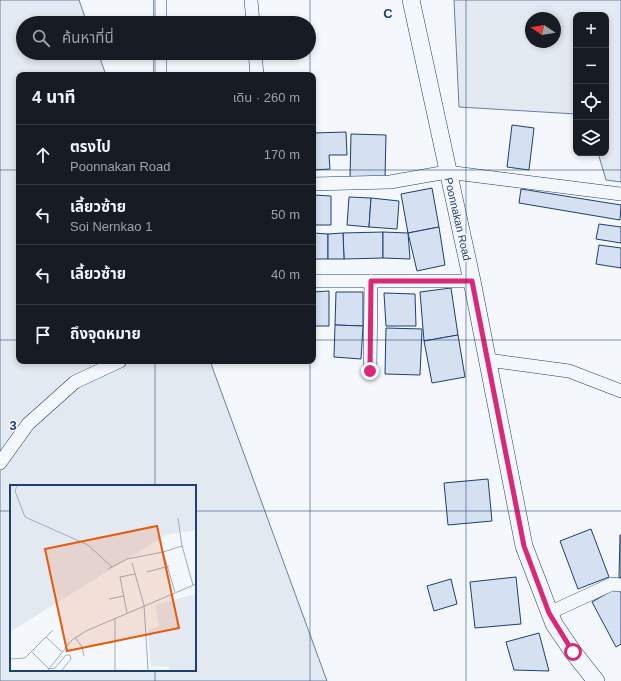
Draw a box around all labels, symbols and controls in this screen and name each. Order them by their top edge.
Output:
text: C [383,6,393,21]
north arrow [525,12,561,48]
map controls [573,12,609,156]
button: + [573,12,609,48]
search box [16,16,316,60]
icon: search [30,27,52,49]
text: ค้นหาที่นี่ [62,29,114,46]
button: − [573,48,609,84]
button: locate [573,84,609,120]
text: 4 นาที [32,88,76,107]
text: เดิน · 260 m [233,90,300,105]
button: layers [573,120,609,156]
text: ตรงไป [70,138,111,155]
icon: ahead [32,144,54,166]
text: 170 m [264,147,300,162]
text: Poonnakan Road [70,159,170,174]
street label: Poonnakan Road [443,176,473,262]
text: เลี้ยวซ้าย [70,198,126,215]
icon: left [32,204,54,226]
text: 50 m [271,207,300,222]
text: Soi Nernkao 1 [70,219,152,234]
icon: left [32,264,54,286]
text: เลี้ยวซ้าย [70,265,126,282]
text: 40 m [271,267,300,282]
icon: arrive [32,324,54,346]
text: ถึงจุดหมาย [70,325,141,342]
route end [361,362,379,380]
text: 3 [9,418,17,433]
inset map [10,485,196,671]
route start [564,643,582,661]

